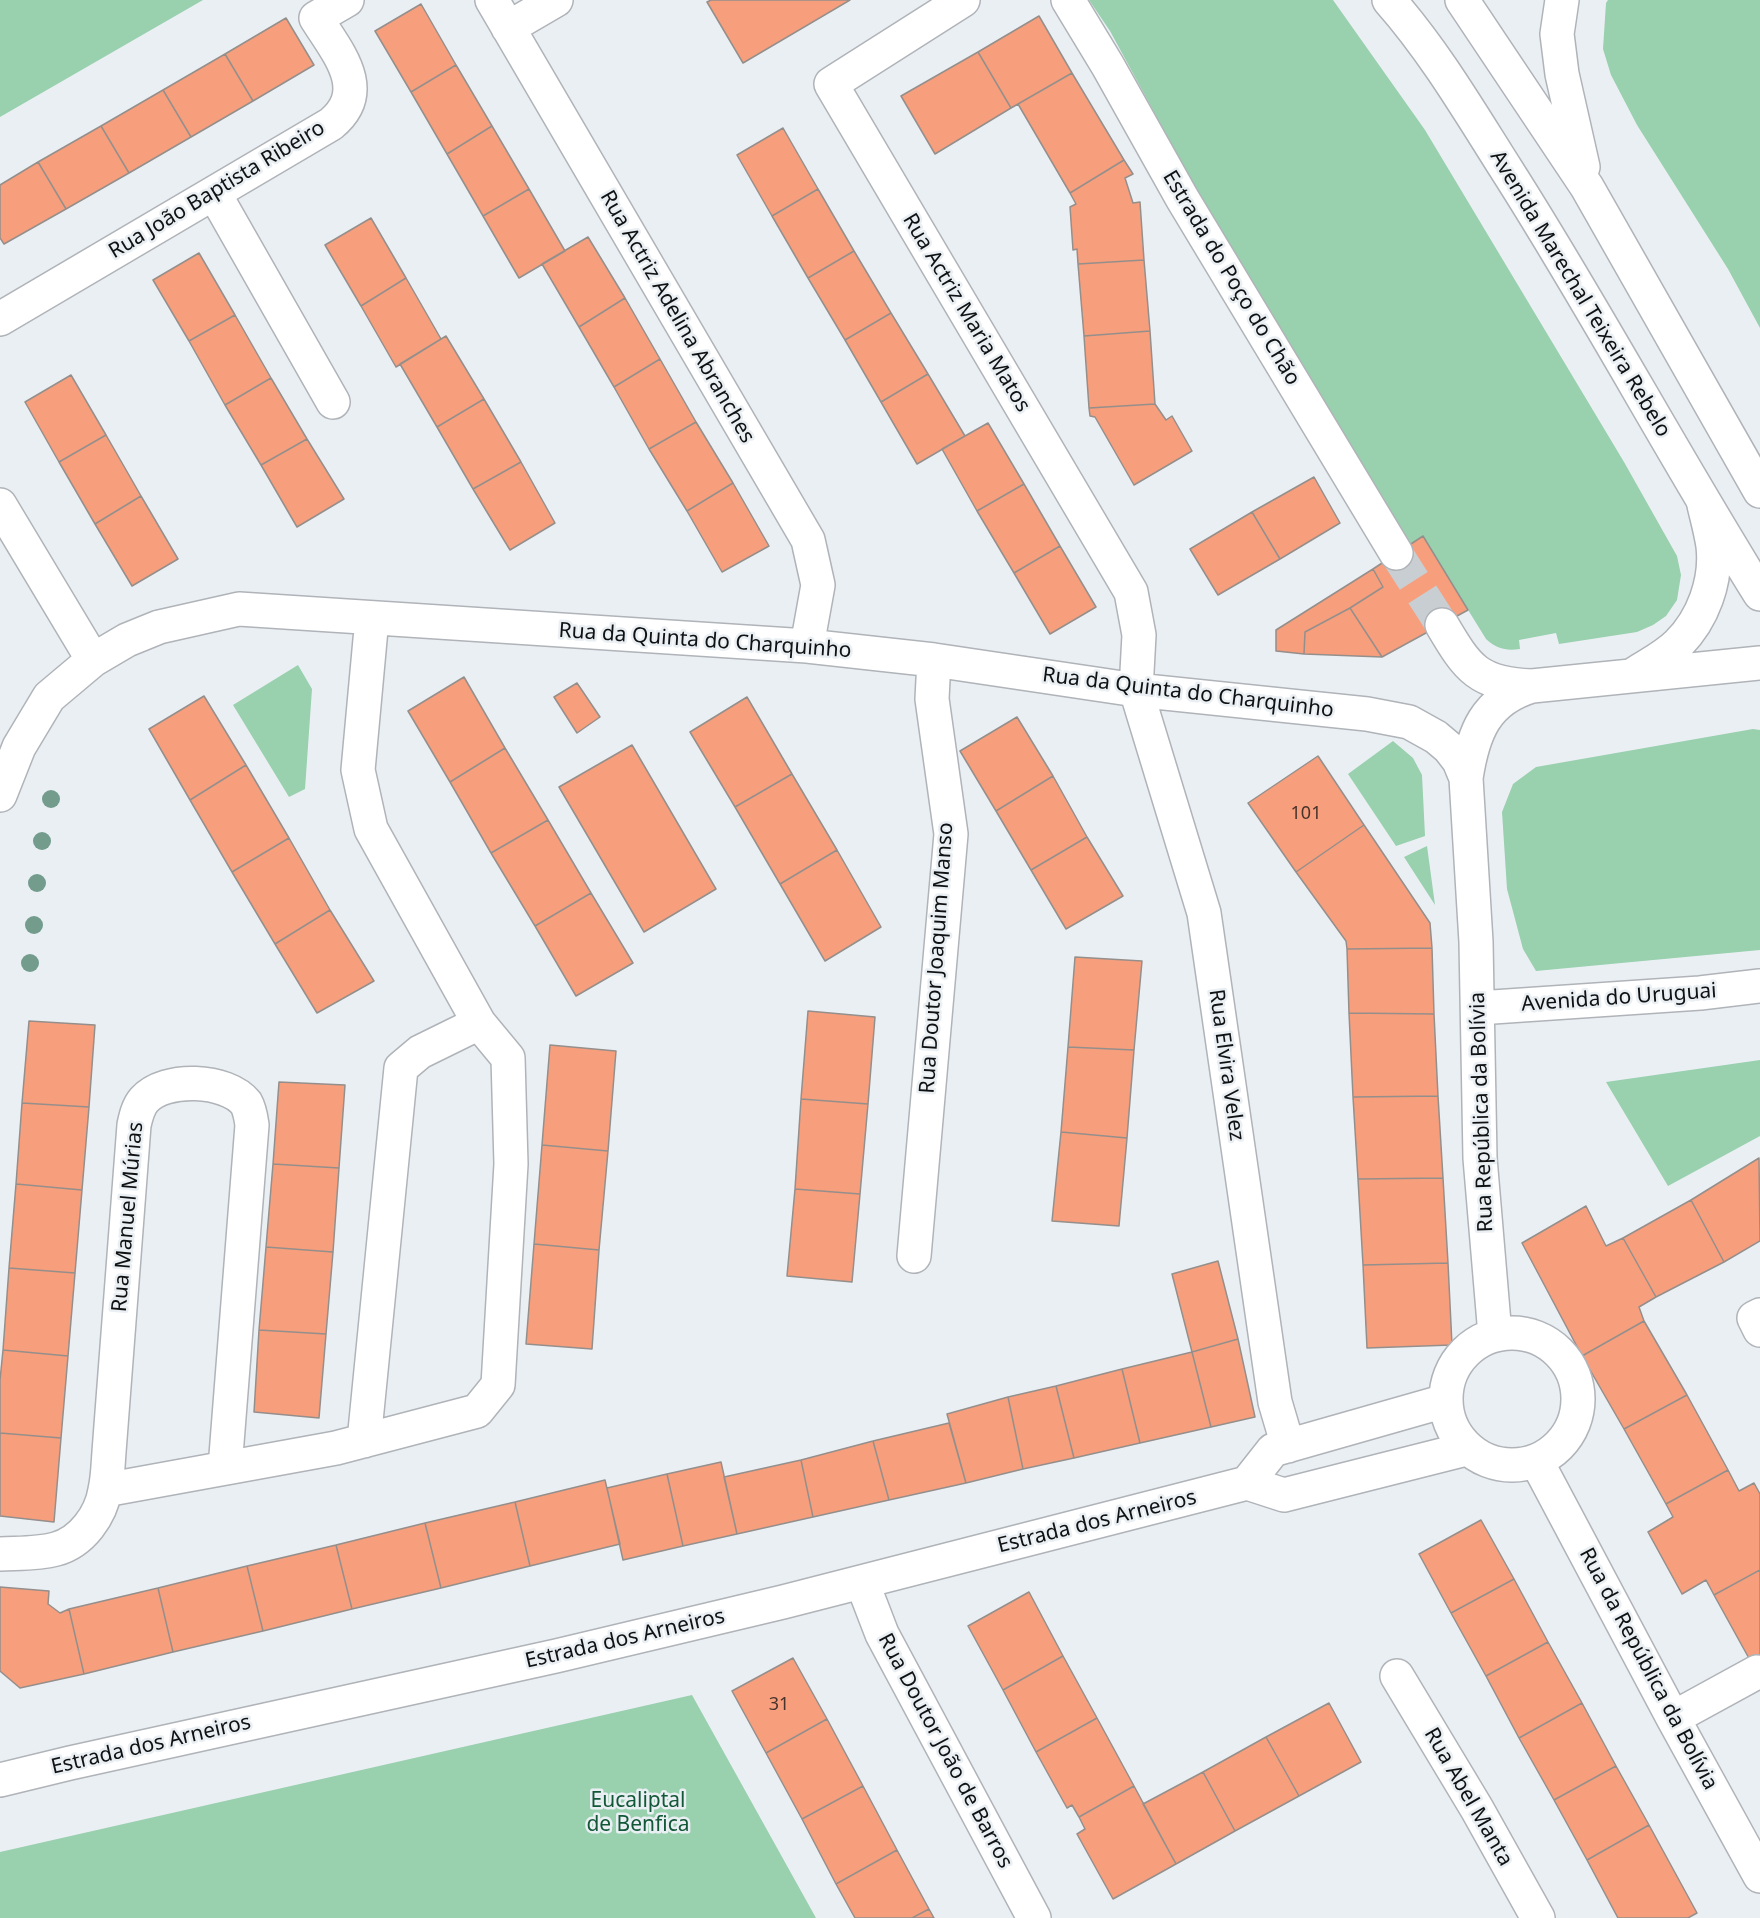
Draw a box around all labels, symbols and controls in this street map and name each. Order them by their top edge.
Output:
street label: Rua João Baptista Ribeiro [104,115,330,265]
street label: Avenida Marechal Teixeira Rebelo [1484,146,1676,442]
street label: Estrada do Poço do Chão [1157,166,1305,390]
street label: Rua Actriz Adelina Abranches [594,186,760,448]
street label: Rua Actriz Maria Matos [897,209,1035,417]
street label: Rua da Quinta do Charquinho [558,618,852,664]
street label: Rua da Quinta do Charquinho [1041,663,1335,723]
house number: 101 [1291,803,1321,825]
street label: Rua Doutor Joaquim Manso [915,821,959,1095]
street label: Avenida do Uruguai [1521,979,1717,1017]
street label: Rua Elvira Velez [1203,988,1249,1142]
street label: Rua República da Bolívia [1465,991,1499,1233]
street label: Rua Manuel Múrias [107,1121,149,1313]
street label: Estrada dos Arneiros [995,1485,1199,1559]
street label: Rua da República da Bolívia [1573,1544,1723,1794]
street label: Estrada dos Arneiros [523,1604,727,1674]
street label: Rua Doutor João de Barros [872,1629,1018,1873]
house number: 31 [769,1694,789,1716]
street label: Estrada dos Arneiros [49,1710,253,1780]
street label: Rua Abel Manta [1418,1723,1518,1871]
park label: Eucaliptal de Benfica [586,1788,690,1838]

